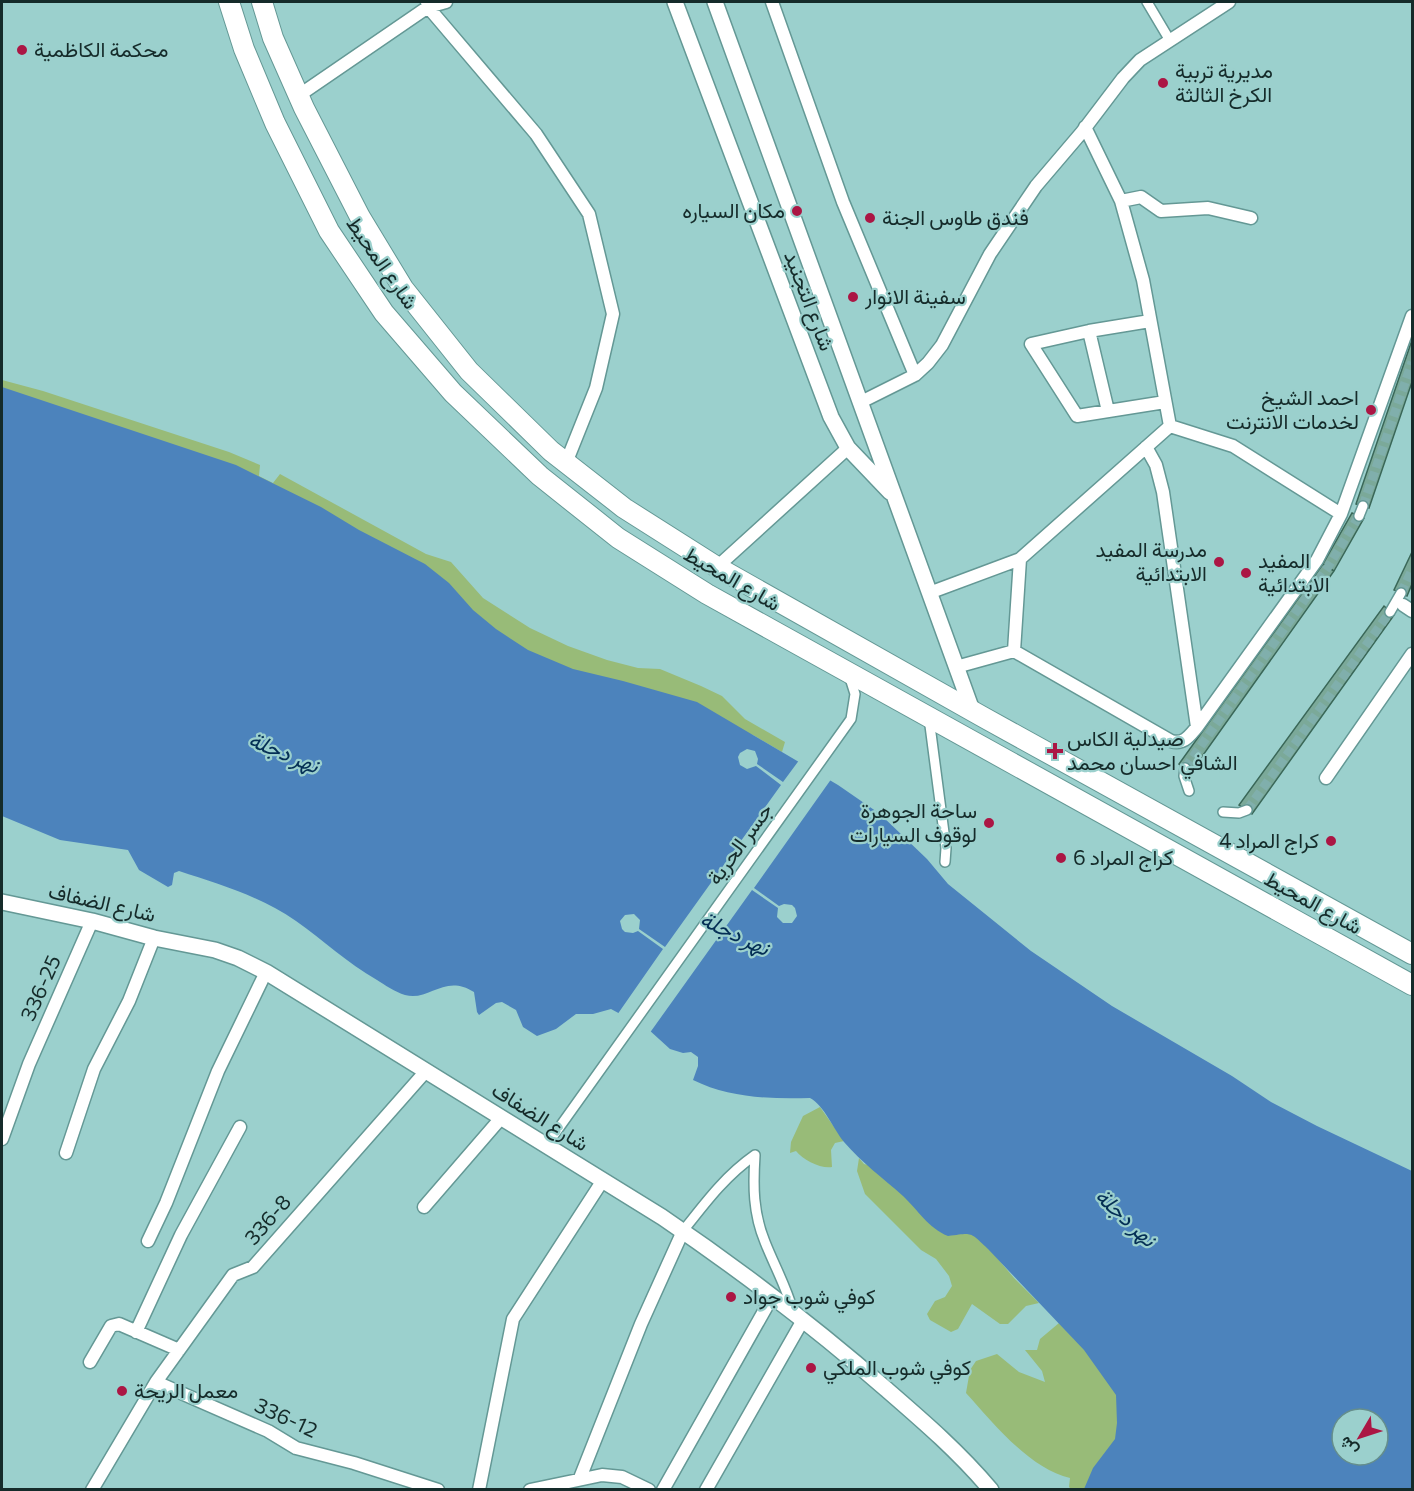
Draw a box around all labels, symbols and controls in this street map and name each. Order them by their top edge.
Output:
place label: محكمة الكاظمية [34,36,169,62]
marker: محكمة الكاظمية [15,43,29,57]
place label: مديرية تربية الكرخ الثالثة [1175,57,1273,109]
marker: مديرية تربية الكرخ الثالثة [1156,76,1170,90]
place label: مكان السياره [682,197,785,224]
marker: مكان السياره [790,204,804,218]
place label: فندق طاوس الجنة [882,204,1029,231]
street label: شارع المحيط [340,211,424,315]
marker: فندق طاوس الجنة [863,211,877,225]
street label: شارع التجنيد [777,247,841,355]
place label: سفينة الانوار [864,283,966,310]
marker: سفينة الانوار [846,290,860,304]
place label: احمد الشيخ لخدمات الانترنت [1226,384,1359,435]
marker: احمد الشيخ لخدمات الانترنت [1364,403,1378,417]
place label: مدرسة المفيد الابتدائية [1095,536,1207,586]
street label: شارع المحيط [679,540,785,618]
place label: المفيد الابتدائية [1258,547,1330,597]
marker: مدرسة المفيد الابتدائية [1212,555,1226,569]
marker: المفيد الابتدائية [1239,566,1253,580]
water label: نهر دجلة [245,725,325,780]
place label: صيدلية الكاس الشافي احسان محمد [1067,725,1238,780]
marker: صيدلية الكاس الشافي احسان محمد [1048,744,1062,758]
street label: جسر الحرية [701,797,778,890]
place label: ساحة الجوهرة لوقوف السيارات [850,797,977,848]
marker: ساحة الجوهرة لوقوف السيارات [982,816,996,830]
place label: كراج المراد 4 [1219,827,1319,855]
marker: كراج المراد 4 [1324,834,1338,848]
place label: كراج المراد 6 [1073,844,1173,872]
marker: كراج المراد 6 [1054,851,1068,865]
street label: شارع المحيط [1259,865,1367,941]
street label: شارع الضفاف [46,877,158,929]
water label: نهر دجلة [696,904,776,962]
street label: 336-25 [14,951,65,1024]
street label: شارع الضفاف [486,1076,594,1158]
water label: نهر دجلة [1090,1182,1164,1254]
street label: 336-8 [238,1189,295,1249]
place label: كوفي شوب جواد [743,1283,876,1314]
marker: كوفي شوب جواد [724,1290,738,1304]
place label: كوفي شوب الملكي [823,1354,971,1385]
marker: كوفي شوب الملكي [804,1361,818,1375]
place label: معمل الريحة [134,1377,238,1404]
marker: معمل الريحة [115,1384,129,1398]
street label: 336-12 [251,1391,322,1442]
north arrow [1330,1407,1390,1467]
text: ش [1335,1433,1362,1460]

